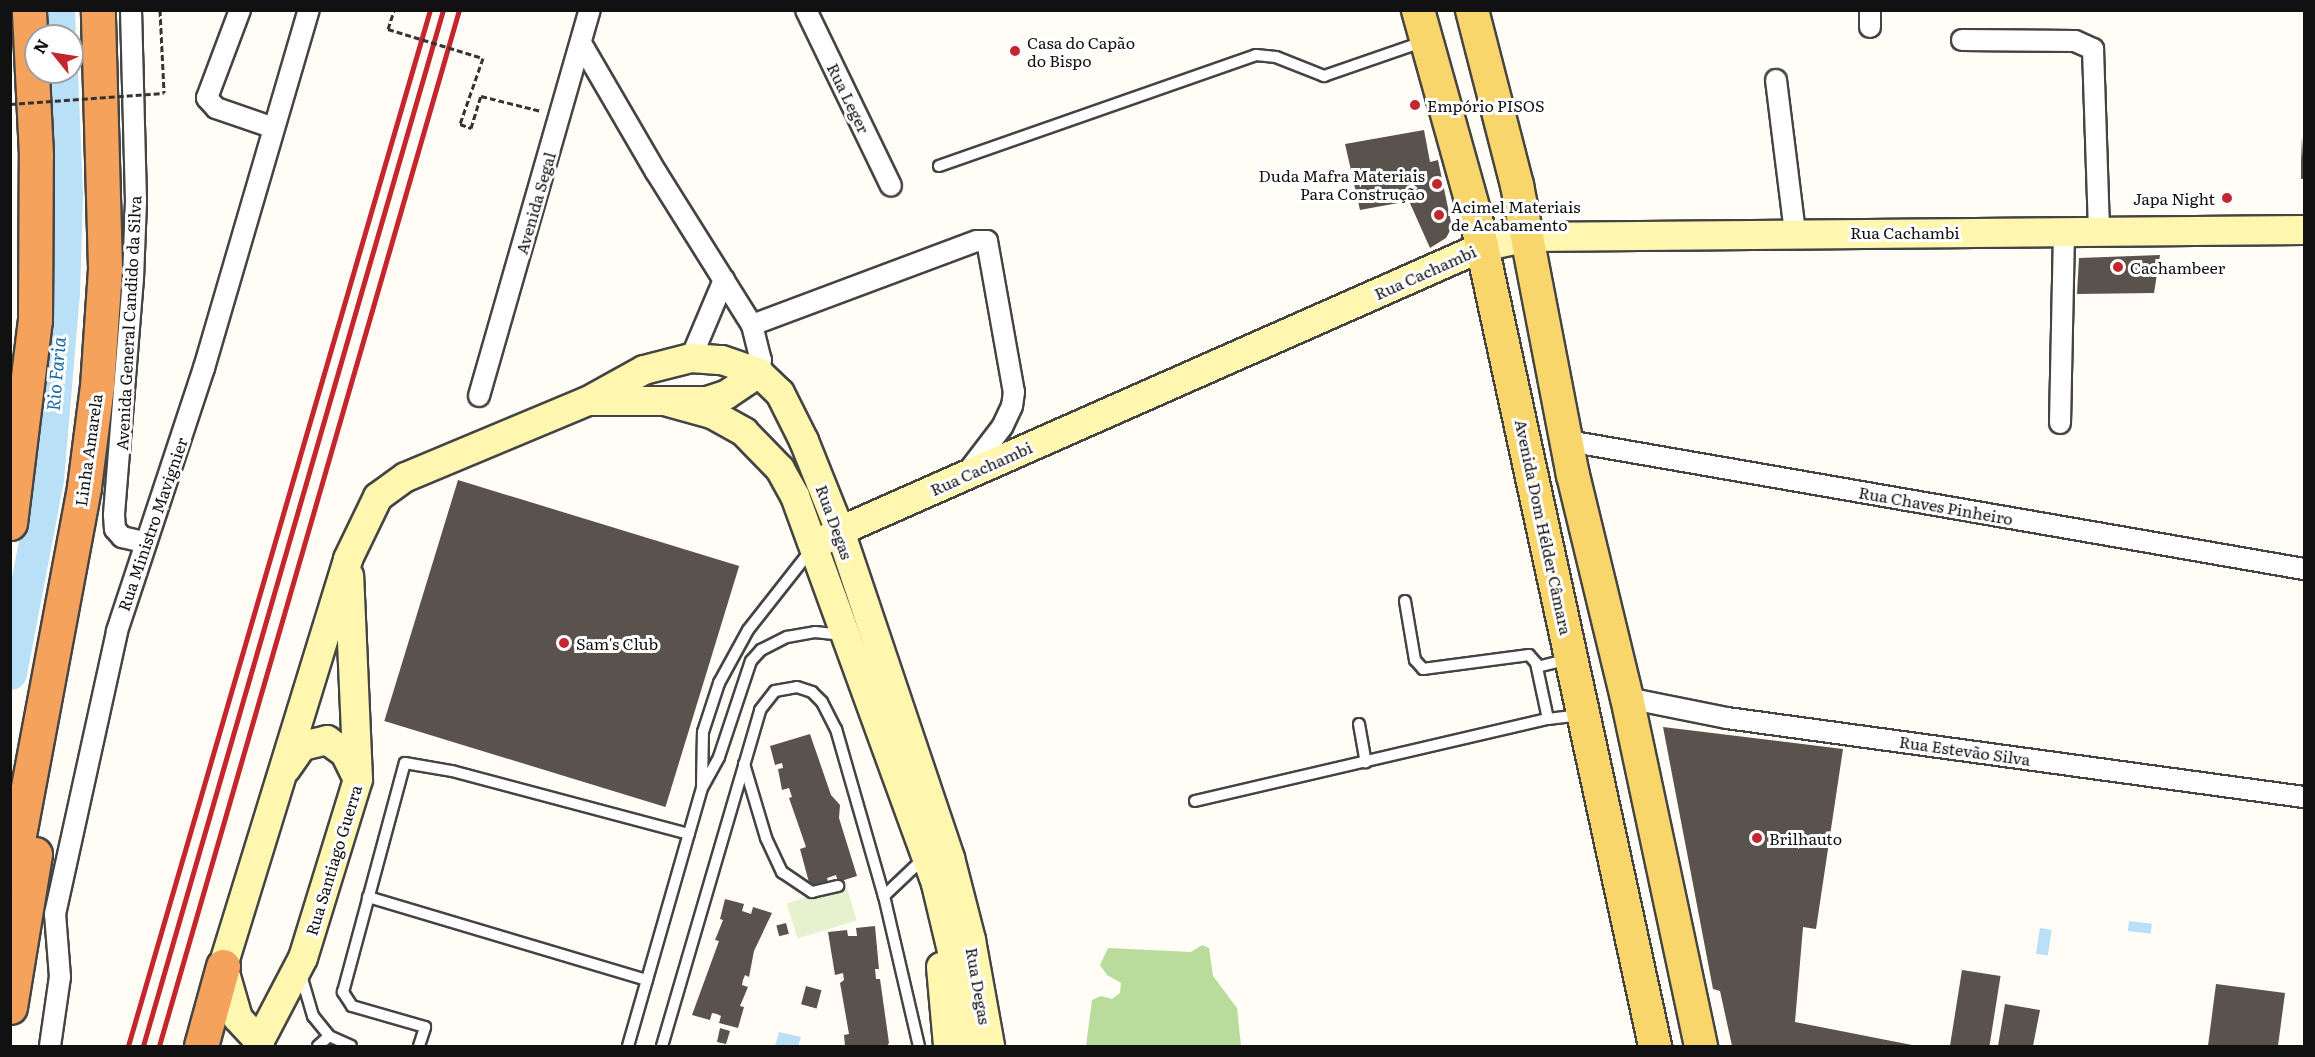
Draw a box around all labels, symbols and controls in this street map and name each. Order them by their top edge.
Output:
north arrow [24,24,84,84]
place label: Casa do Capão do Bispo [1027,32,1135,70]
text: N [26,34,54,58]
marker: Casa do Capão do Bispo [1008,44,1022,58]
street label: Rua Leger [824,60,874,136]
place label: Empório PISOS [1427,95,1545,115]
marker: Empório PISOS [1408,98,1422,112]
street label: Avenida Segal [511,150,559,256]
place label: Duda Mafra Materiais Para Construção [1259,165,1425,203]
marker: Duda Mafra Materiais Para Construção [1430,177,1444,191]
place label: Japa Night [2133,188,2215,208]
marker: Japa Night [2220,191,2234,205]
street label: Avenida General Candido da Silva [112,195,144,451]
place label: Acimel Materiais de Acabamento [1451,196,1581,234]
marker: Acimel Materiais de Acabamento [1432,208,1446,222]
street label: Rua Cachambi [1850,222,1960,242]
street label: Rua Cachambi [1371,241,1479,303]
place label: Cachambeer [2130,257,2225,277]
marker: Cachambeer [2111,260,2125,274]
water label: Rio Faria [42,336,70,412]
street label: Linha Amarela [71,393,105,507]
street label: Avenida Dom Hélder Câmara [1512,417,1576,637]
street label: Rua Ministro Mavignier [113,435,191,613]
street label: Rua Cachambi [927,437,1035,499]
street label: Rua Degas [813,482,857,562]
street label: Rua Chaves Pinheiro [1857,482,2015,528]
place label: Sam's Club [576,633,658,653]
marker: Sam's Club [557,636,571,650]
street label: Rua Estevão Silva [1898,731,2032,769]
street label: Rua Santiago Guerra [301,782,365,938]
place label: Brilhauto [1769,828,1842,848]
marker: Brilhauto [1750,831,1764,845]
street label: Rua Degas [963,946,995,1026]

